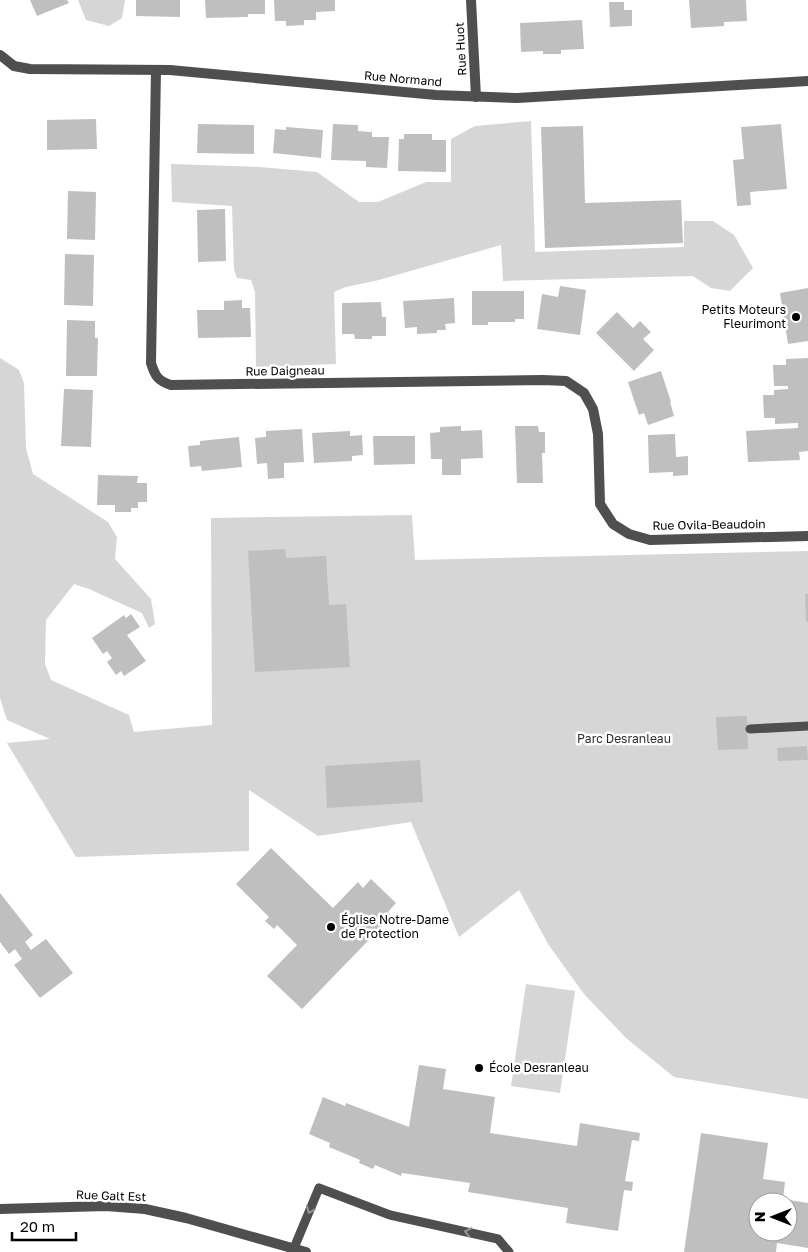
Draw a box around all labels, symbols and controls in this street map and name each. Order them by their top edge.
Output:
street label: Rue Huot [452,22,469,76]
street label: Rue Normand [363,68,443,89]
place label: Petits Moteurs Fleurimont [702,302,786,331]
marker: Petits Moteurs Fleurimont [790,311,802,323]
street label: Rue Daigneau [245,362,325,379]
street label: Rue Ovila-Beaudoin [652,516,766,533]
park label: Parc Desranleau [577,731,671,746]
place label: Église Notre-Dame de Protection [341,912,449,941]
marker: Église Notre-Dame de Protection [325,921,337,933]
place label: École Desranleau [489,1060,589,1075]
marker: École Desranleau [473,1062,485,1074]
street label: Rue Galt Est [76,1187,147,1204]
north arrow [748,1192,798,1242]
one-way arrow [305,1205,316,1214]
scale bar [12,1210,76,1242]
text: N [751,1212,768,1222]
text: 20 m [20,1217,55,1235]
one-way arrow [463,1227,472,1238]

